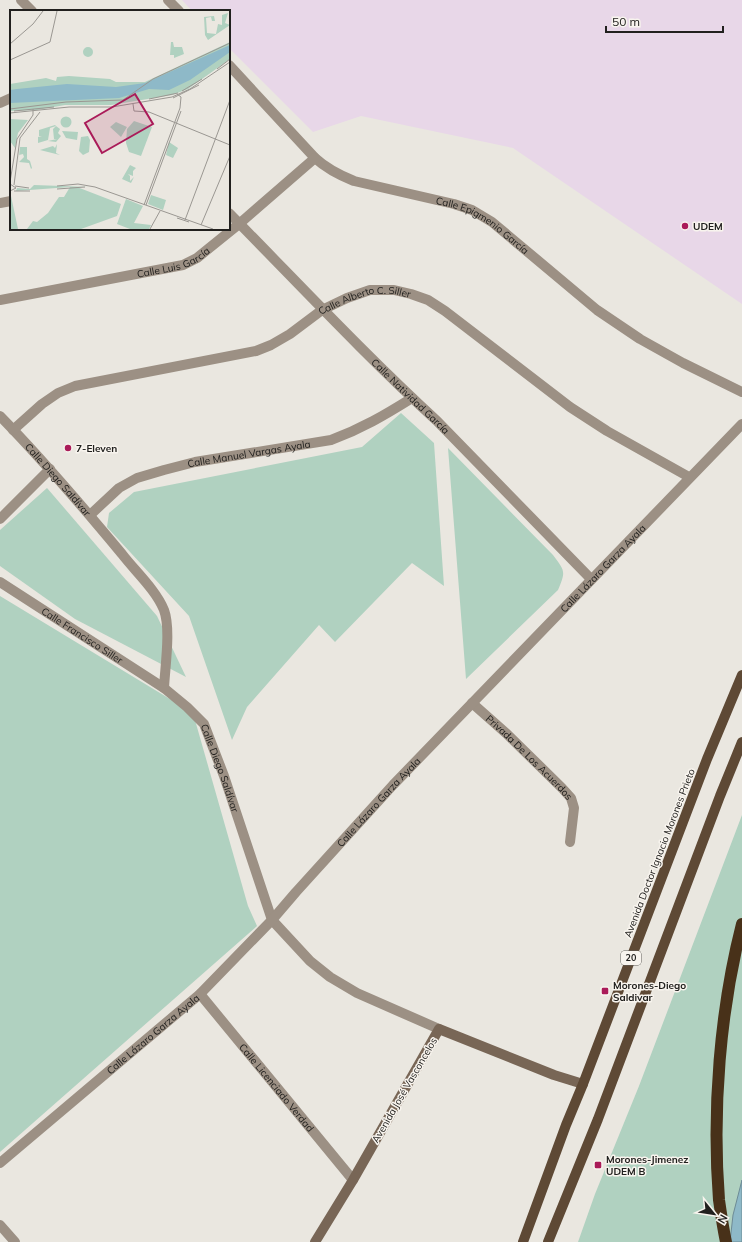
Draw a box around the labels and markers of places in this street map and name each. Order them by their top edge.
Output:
place label: UDEM [693,220,723,233]
marker: UDEM [680,221,690,231]
place label: 7-Eleven [76,442,117,455]
marker: 7-Eleven [63,443,73,453]
place label: Morones-Diego Saldivar [613,979,686,1004]
marker: Morones-Diego Saldivar [600,986,610,996]
place label: Morones-Jimenez UDEM B [606,1153,688,1178]
marker: Morones-Jimenez UDEM B [593,1160,603,1170]

